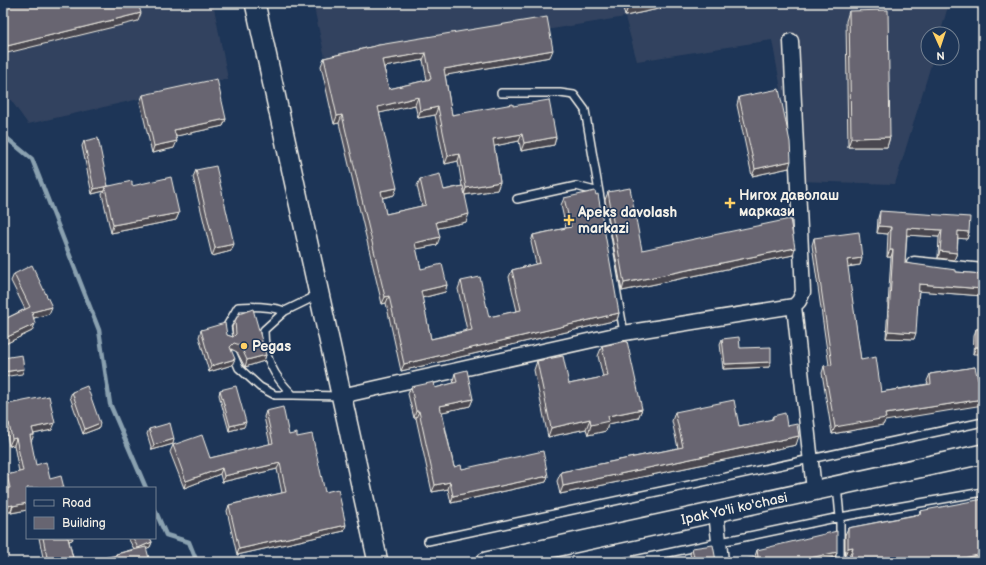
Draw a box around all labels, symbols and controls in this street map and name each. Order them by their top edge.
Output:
north arrow [920,26,960,66]
text: N [936,49,945,62]
place label: Нигох даволаш маркази [739,187,839,220]
marker: Нигох даволаш маркази [724,197,736,209]
place label: Apeks davolash markazi [577,204,677,237]
marker: Apeks davolash markazi [563,214,575,226]
place label: Pegas [252,338,291,355]
marker: Pegas [239,341,249,351]
legend [26,487,156,539]
street label: Ipak Yo'li ko'chasi [680,489,789,528]
text: Road [62,496,91,511]
text: Building [62,516,106,531]

